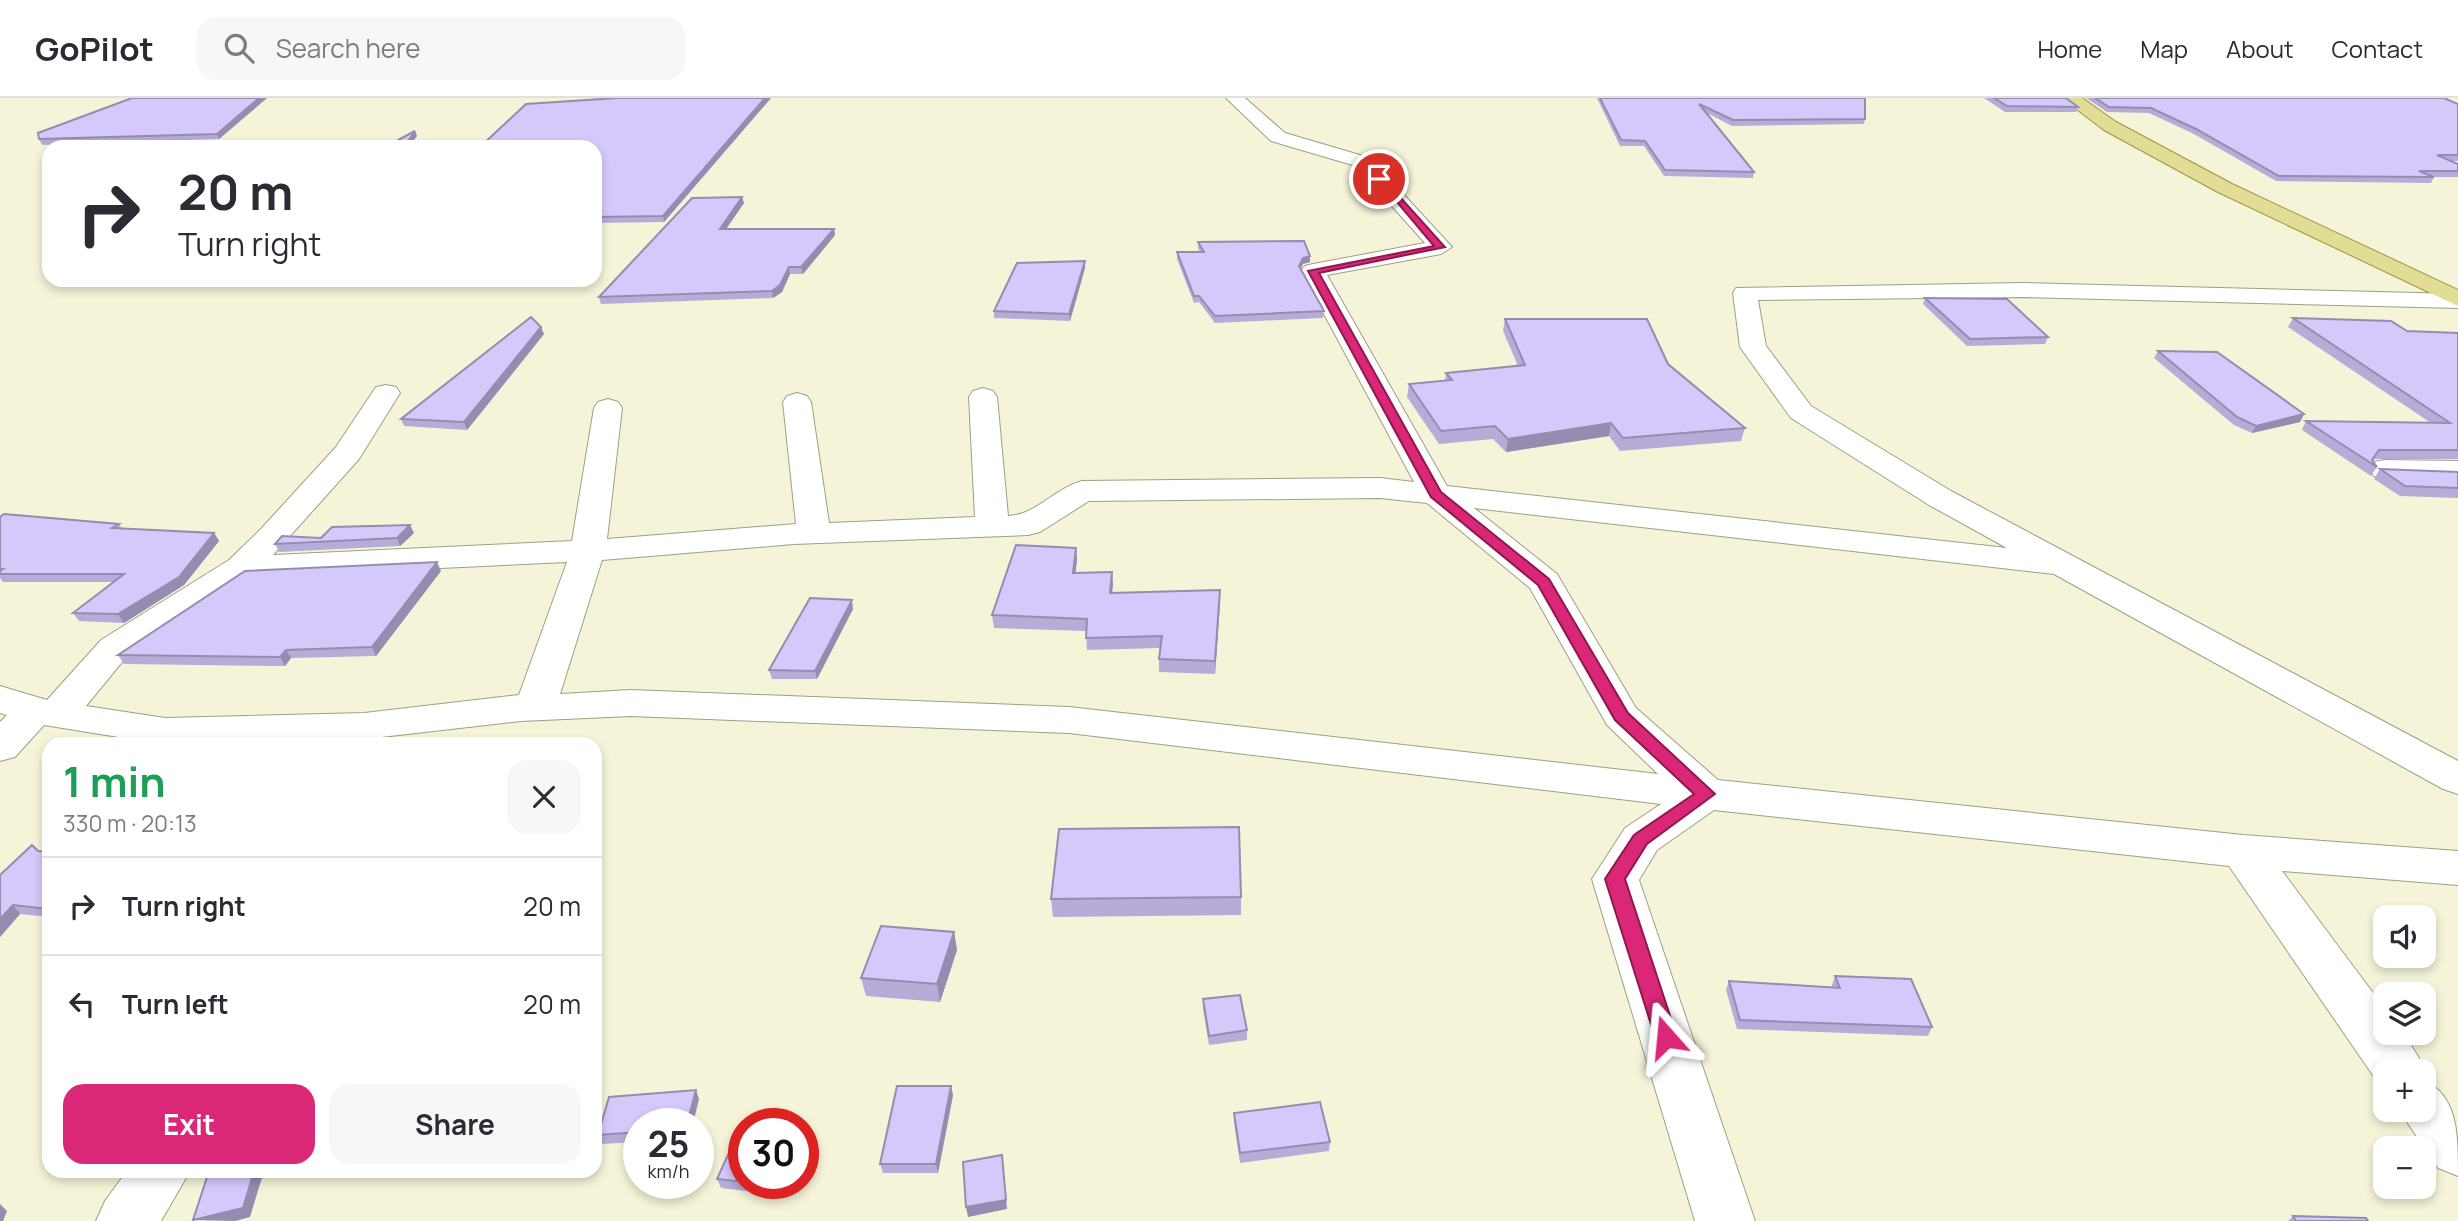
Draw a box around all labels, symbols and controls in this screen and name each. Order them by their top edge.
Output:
search box [196,17,686,80]
text: GoPilot [35,26,154,71]
icon: search [220,29,258,67]
text: Search here [276,30,420,66]
text: Home [2037,32,2102,65]
text: Map [2140,32,2188,65]
text: About [2226,32,2294,65]
text: Contact [2332,32,2423,65]
pin [1349,149,1409,209]
text: 20 m [178,158,293,225]
icon: arrive [1360,160,1398,198]
icon: right [63,168,154,259]
text: Turn right [178,222,321,266]
text: 1 min [63,752,166,810]
button: close [507,760,581,834]
text: 330 m · 20:13 [63,807,197,839]
icon: right [63,887,101,925]
text: Turn right [122,888,246,924]
text: 20 m [523,888,581,924]
map controls [2373,905,2436,1199]
button: sound [2373,905,2436,968]
button: layers [2373,982,2436,1045]
icon: left [63,985,101,1023]
text: Turn left [122,986,229,1022]
text: 20 m [523,986,581,1022]
position arrow [1629,1000,1703,1074]
button: + [2373,1059,2436,1122]
button: Exit [63,1084,315,1164]
button: Share [329,1084,581,1164]
speed limit sign: 30 [728,1108,819,1199]
text: 25 [648,1120,689,1168]
button: − [2373,1136,2436,1199]
text: km/h [648,1159,689,1183]

